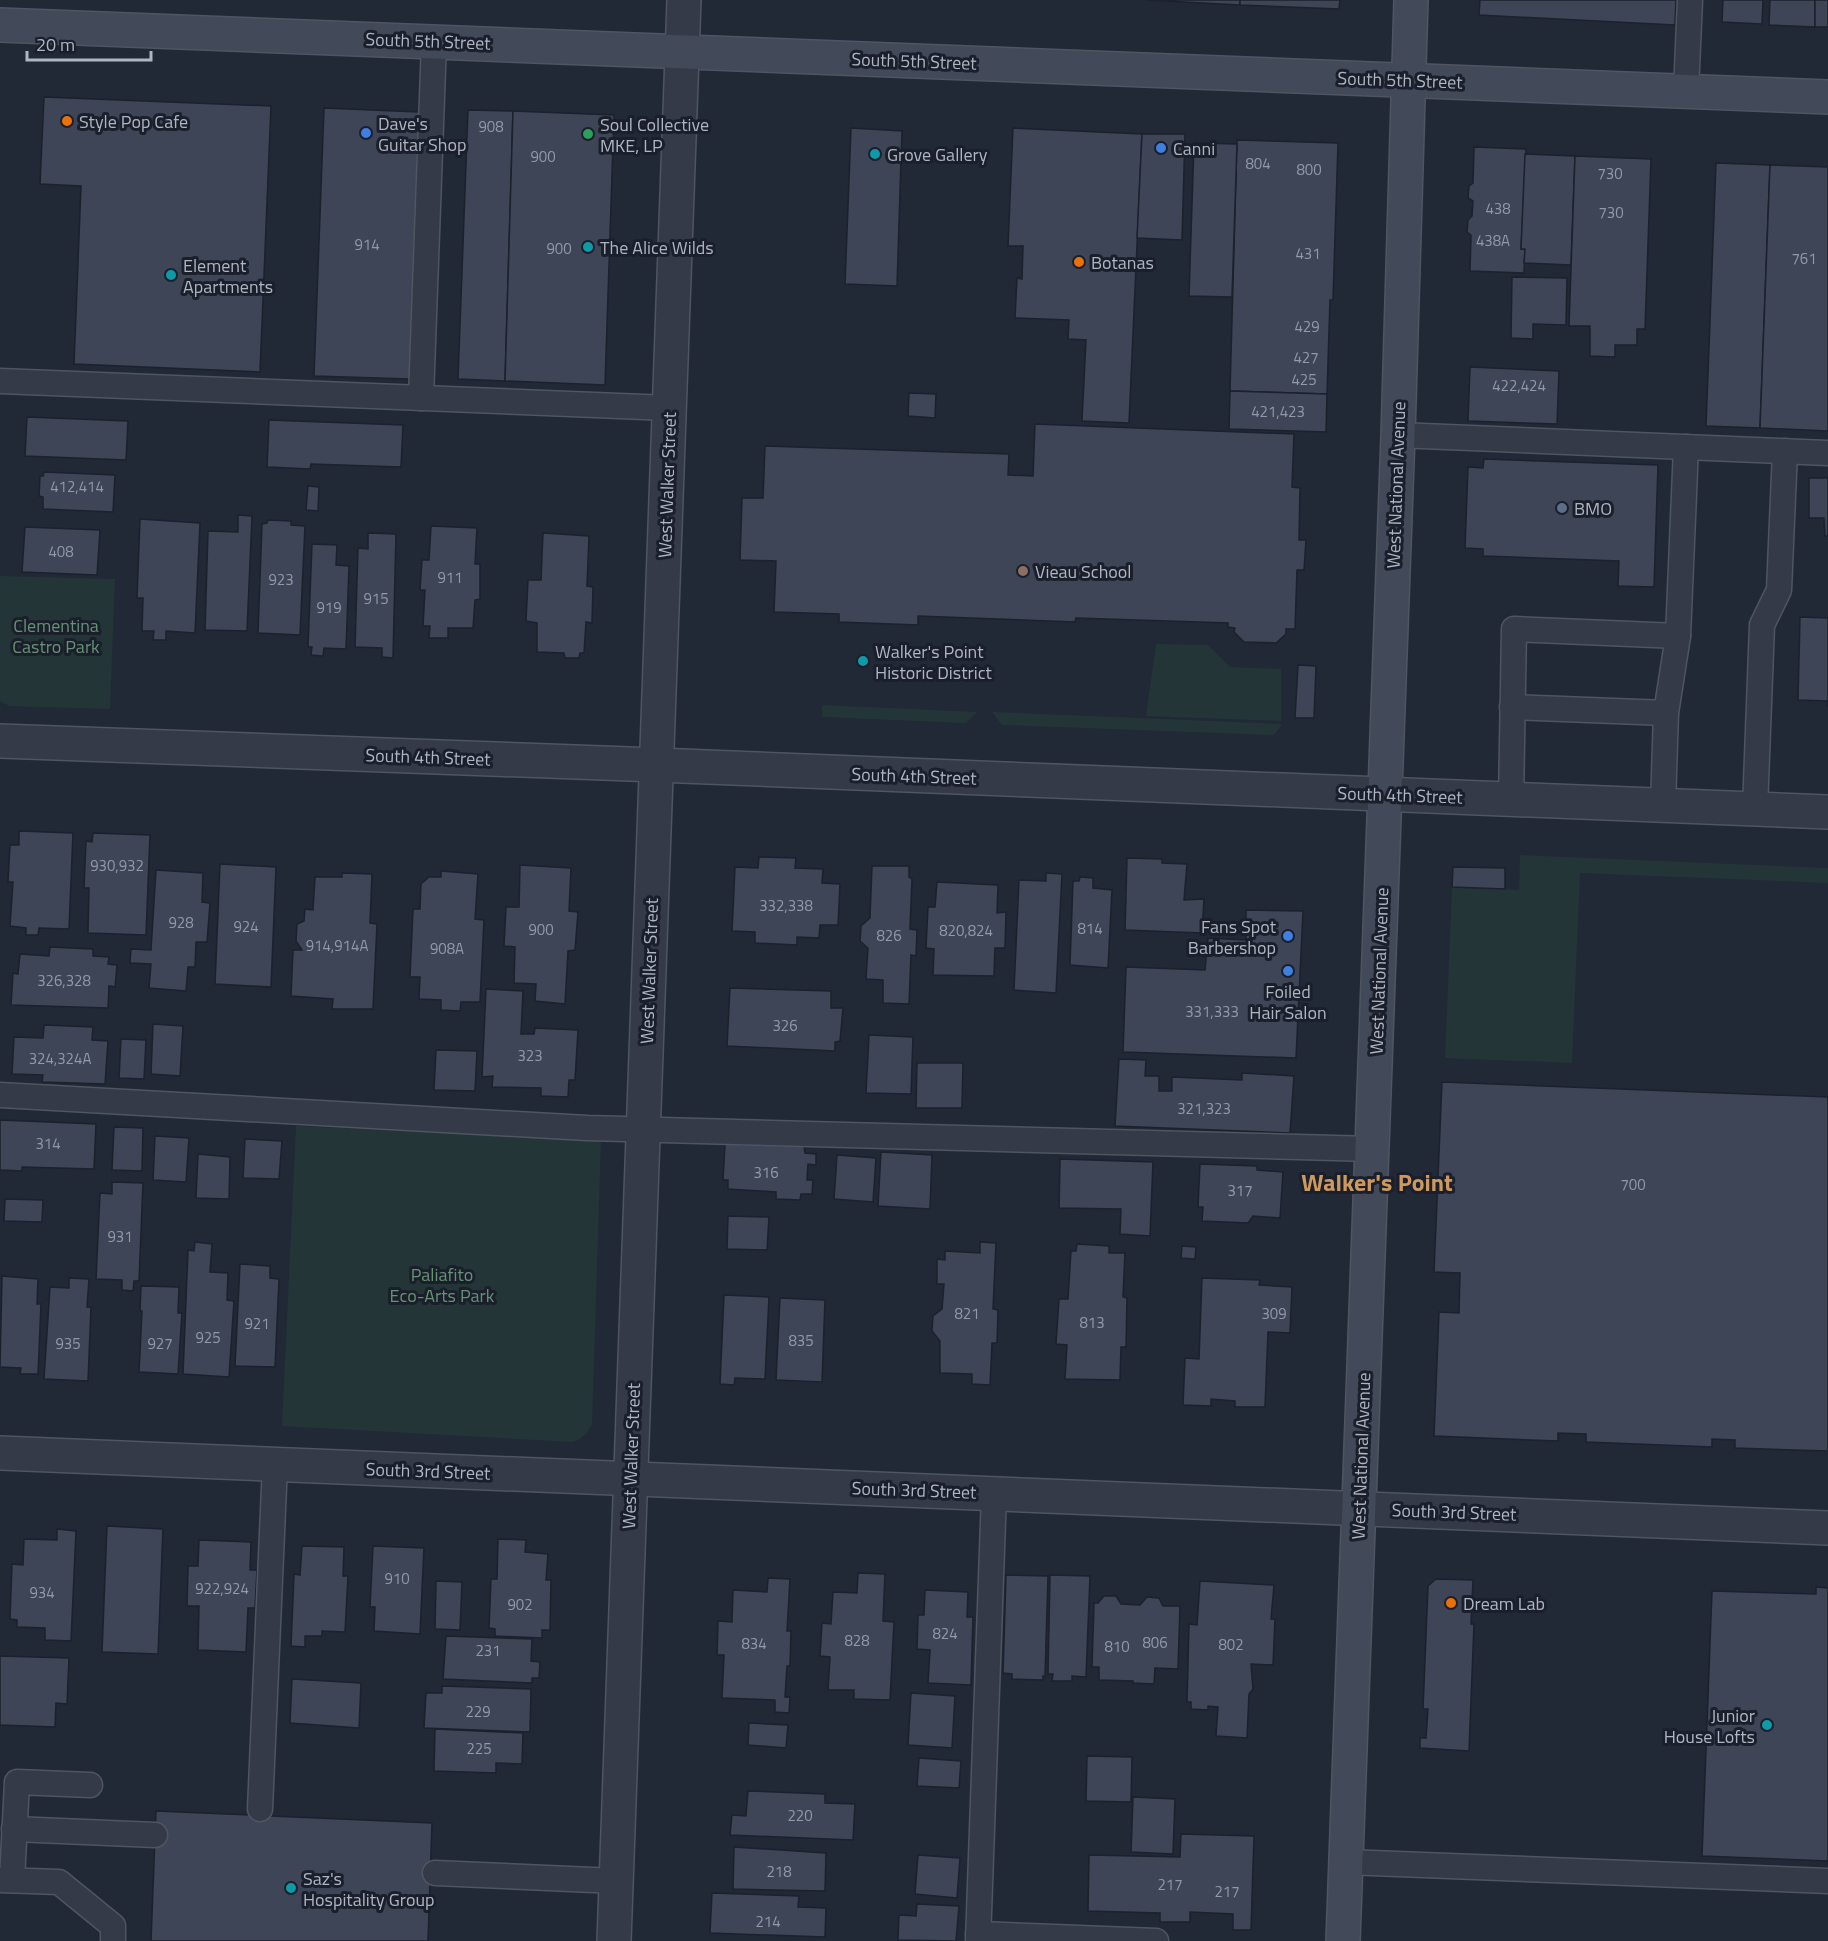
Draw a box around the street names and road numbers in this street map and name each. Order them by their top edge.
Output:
street label: South 5th Street [365,25,492,57]
street label: South 5th Street [851,45,978,77]
street label: South 5th Street [1337,64,1464,96]
street label: West National Avenue [1380,401,1412,569]
street label: West Walker Street [651,411,683,559]
street label: South 4th Street [365,741,492,773]
street label: South 4th Street [851,760,978,792]
street label: South 4th Street [1337,779,1464,811]
street label: West National Avenue [1363,887,1395,1055]
street label: West Walker Street [633,897,665,1045]
street label: West National Avenue [1345,1372,1377,1540]
street label: West Walker Street [615,1382,647,1530]
street label: South 3rd Street [365,1455,491,1487]
street label: South 3rd Street [851,1474,977,1506]
street label: South 3rd Street [1391,1496,1517,1528]

